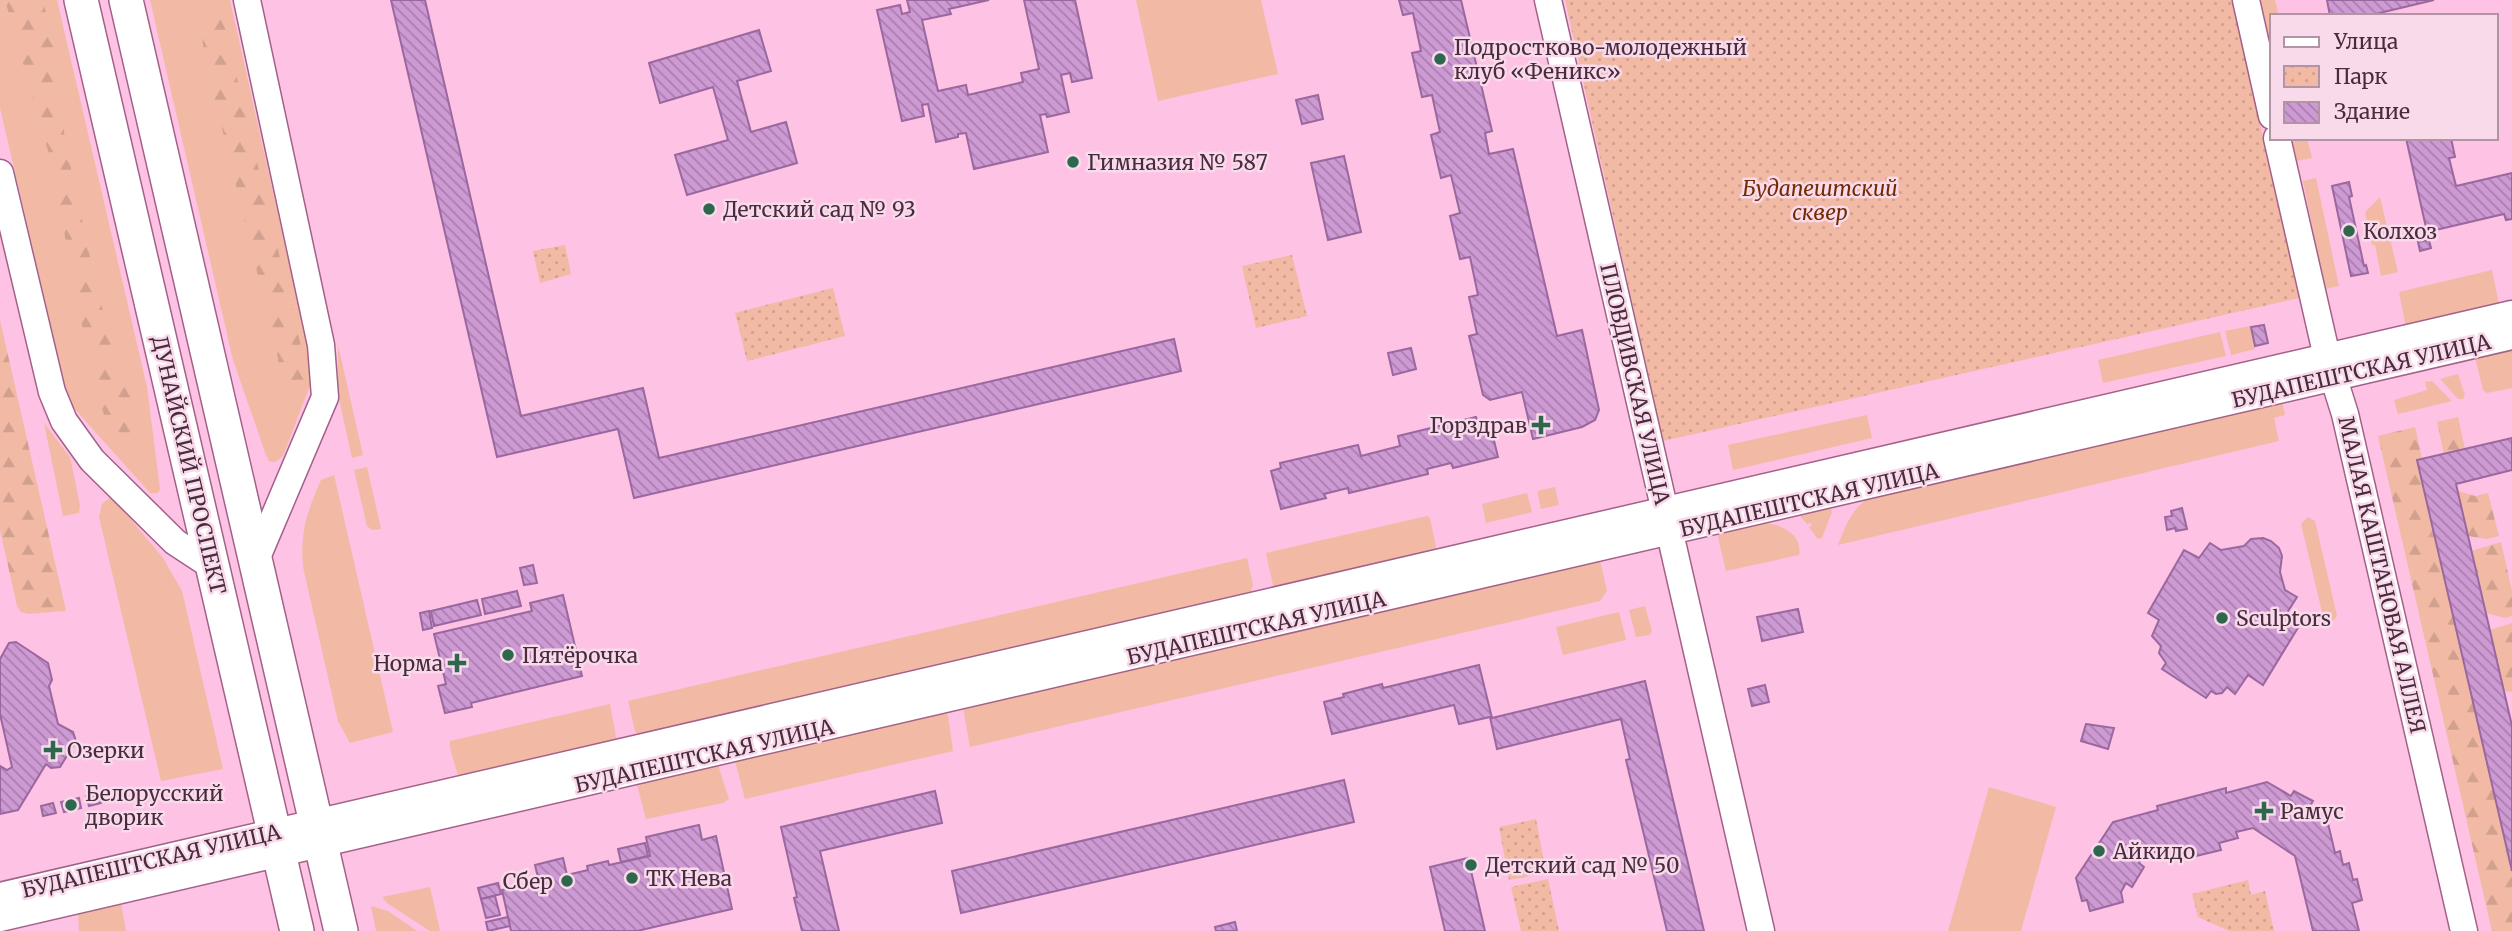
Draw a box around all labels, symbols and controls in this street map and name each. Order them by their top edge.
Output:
legend [2270,14,2498,140]
text: Улица [2333,28,2398,55]
place label: Подростково-молодежный клуб «Феникс» [1454,34,1747,85]
marker: Подростково-молодежный клуб «Феникс» [1432,51,1448,67]
text: Парк [2334,63,2388,90]
text: Здание [2334,98,2410,125]
place label: Гимназия № 587 [1087,149,1268,176]
marker: Гимназия № 587 [1065,154,1081,170]
park label: Будапештский сквер [1742,175,1898,226]
place label: Детский сад № 93 [723,196,916,223]
marker: Детский сад № 93 [701,201,717,217]
place label: Колхоз [2363,218,2437,245]
marker: Колхоз [2341,223,2357,239]
street label: ПЛОВДИВСКАЯ УЛИЦА [1594,261,1676,508]
street label: БУДАПЕШТСКАЯ УЛИЦА [2229,328,2493,414]
street label: ДУНАЙСКИЙ ПРОСПЕКТ [146,333,232,597]
place label: Горздрав [1430,412,1527,439]
street label: МАЛАЯ КАШТАНОВАЯ АЛЛЕЯ [2332,414,2432,736]
marker: Горздрав [1533,417,1549,433]
street label: БУДАПЕШТСКАЯ УЛИЦА [1677,457,1941,543]
street label: БУДАПЕШТСКАЯ УЛИЦА [1124,585,1388,671]
place label: Sculptors [2236,605,2331,632]
marker: Sculptors [2214,610,2230,626]
place label: Пятёрочка [522,642,638,669]
marker: Пятёрочка [500,647,516,663]
place label: Норма [373,650,443,677]
marker: Норма [449,655,465,671]
street label: БУДАПЕШТСКАЯ УЛИЦА [572,713,836,799]
place label: Озерки [67,737,144,764]
marker: Озерки [45,742,61,758]
place label: Белорусский дворик [84,780,224,831]
marker: Белорусский дворик [63,797,79,813]
place label: Рамус [2280,798,2344,825]
marker: Рамус [2254,801,2274,821]
street label: БУДАПЕШТСКАЯ УЛИЦА [19,818,283,904]
place label: Айкидо [2112,838,2195,865]
marker: Айкидо [2091,843,2107,859]
place label: Детский сад № 50 [1485,852,1679,879]
marker: Детский сад № 50 [1463,857,1479,873]
place label: ТК Нева [646,865,732,892]
place label: Сбер [503,868,553,895]
marker: ТК Нева [624,870,640,886]
marker: Сбер [559,873,575,889]

